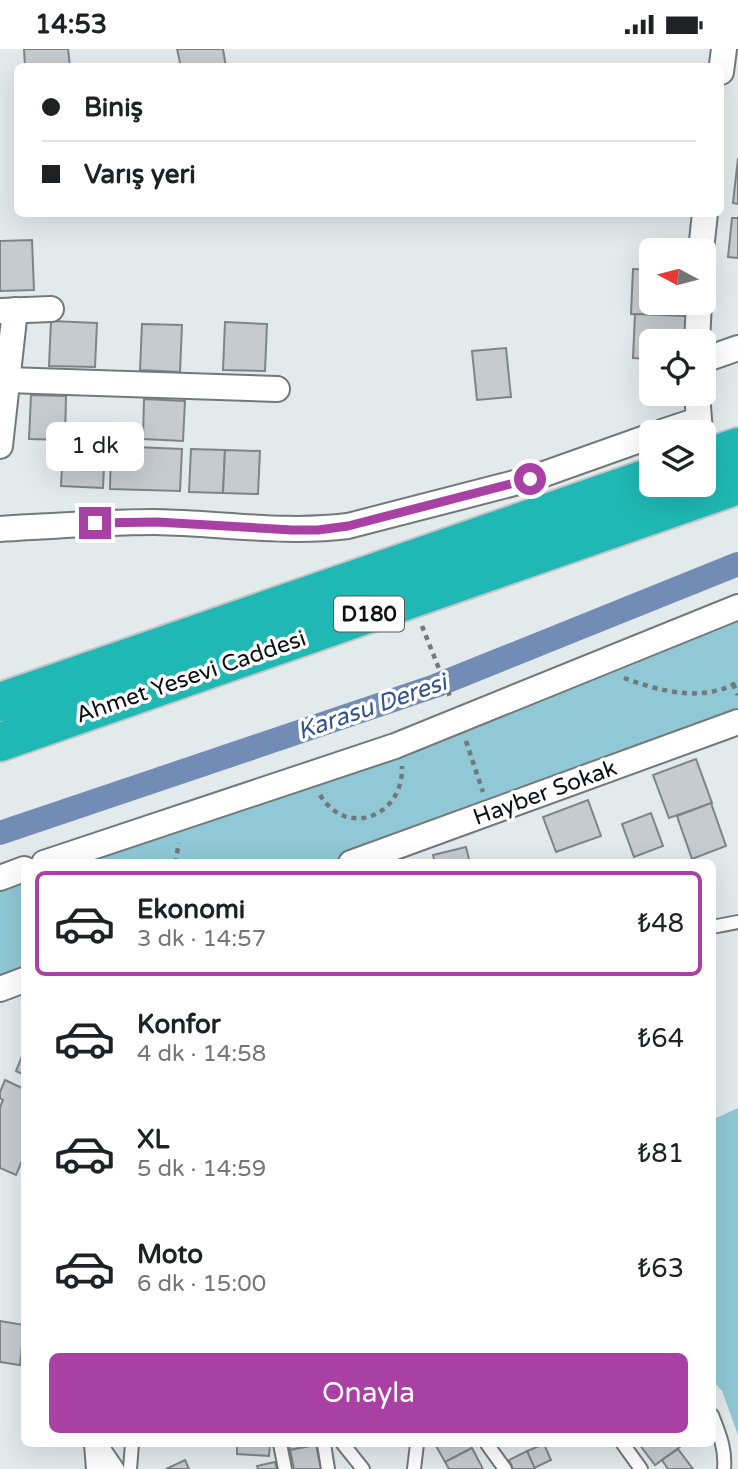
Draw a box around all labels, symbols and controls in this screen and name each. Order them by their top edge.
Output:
text: 14:53 [35,9,107,40]
text: Biniş [84,92,143,123]
text: Varış yeri [84,159,196,190]
north arrow [639,238,716,315]
map controls [639,238,716,497]
button: locate [639,329,716,406]
button: layers [639,420,716,497]
callout: 1 dk [46,421,144,470]
text: 1 dk [71,432,119,460]
route start [514,463,546,495]
route end [79,507,111,539]
road number: D180 [334,597,404,631]
street label: Ahmet Yesevi Caddesi [72,624,310,730]
water label: Karasu Deresi [294,667,453,746]
street label: Hayber Sokak [469,754,621,832]
icon: car [53,892,116,955]
text: Ekonomi [137,894,245,925]
text: ₺48 [638,908,684,939]
text: 3 dk · 14:57 [137,925,266,953]
icon: car [53,1007,116,1070]
text: Konfor [137,1009,221,1040]
text: ₺64 [638,1023,684,1054]
text: 4 dk · 14:58 [137,1040,266,1068]
icon: car [53,1122,116,1185]
text: XL [137,1124,169,1155]
text: ₺81 [638,1138,684,1169]
text: 5 dk · 14:59 [137,1155,266,1183]
icon: car [53,1237,116,1300]
text: Moto [137,1239,203,1270]
text: ₺63 [638,1253,684,1284]
text: 6 dk · 15:00 [137,1270,266,1298]
button: Onayla [49,1353,688,1433]

